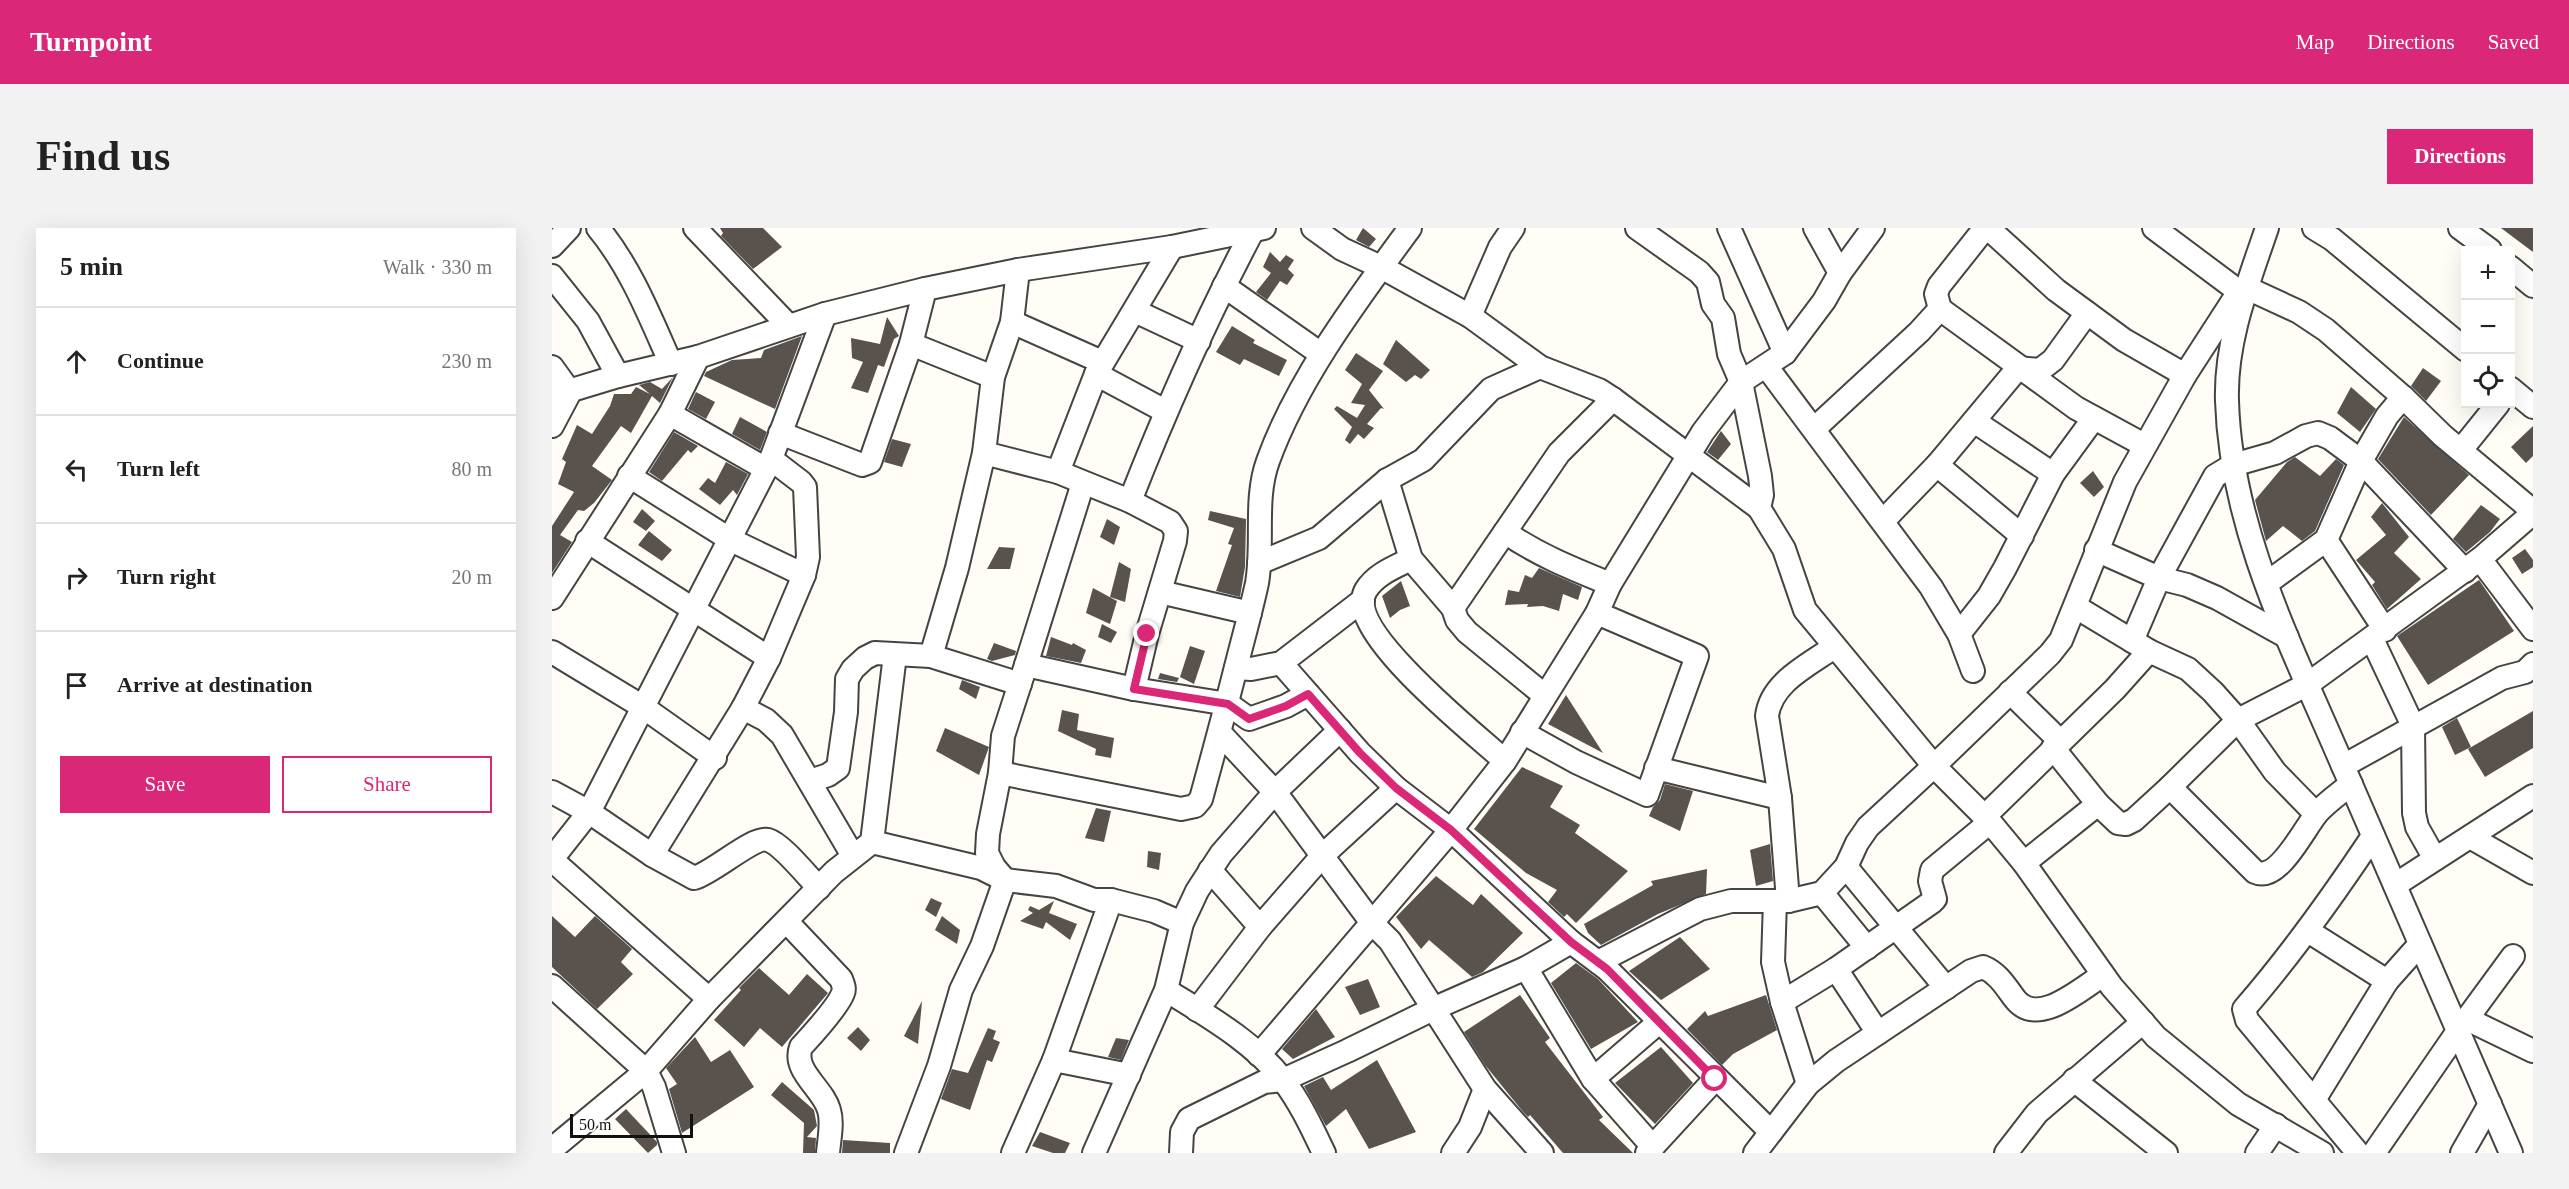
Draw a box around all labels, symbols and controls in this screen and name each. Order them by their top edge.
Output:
text: Turnpoint [30,26,152,57]
text: Map [2296,30,2334,54]
text: Directions [2367,30,2455,54]
text: Saved [2488,30,2539,54]
button: Directions [2387,129,2533,184]
text: Find us [36,133,170,179]
map controls [2461,246,2515,408]
button: + [2461,246,2515,300]
text: 5 min [60,252,123,281]
text: Walk · 330 m [383,256,492,278]
button: − [2461,300,2515,354]
icon: ahead [60,345,93,378]
text: Continue [117,348,204,373]
text: 230 m [441,350,492,372]
button: locate [2461,354,2515,408]
icon: left [60,453,93,486]
text: Turn left [117,456,200,481]
text: 80 m [451,458,492,480]
icon: right [60,561,93,594]
text: Turn right [117,564,216,589]
text: 20 m [451,566,492,588]
route end [1133,620,1159,646]
icon: arrive [60,669,93,702]
text: Arrive at destination [117,672,313,697]
button: Save [60,756,270,813]
button: Share [282,756,492,813]
route start [1701,1065,1727,1091]
scale bar [570,1111,693,1138]
text: 50 m [579,1116,611,1133]

